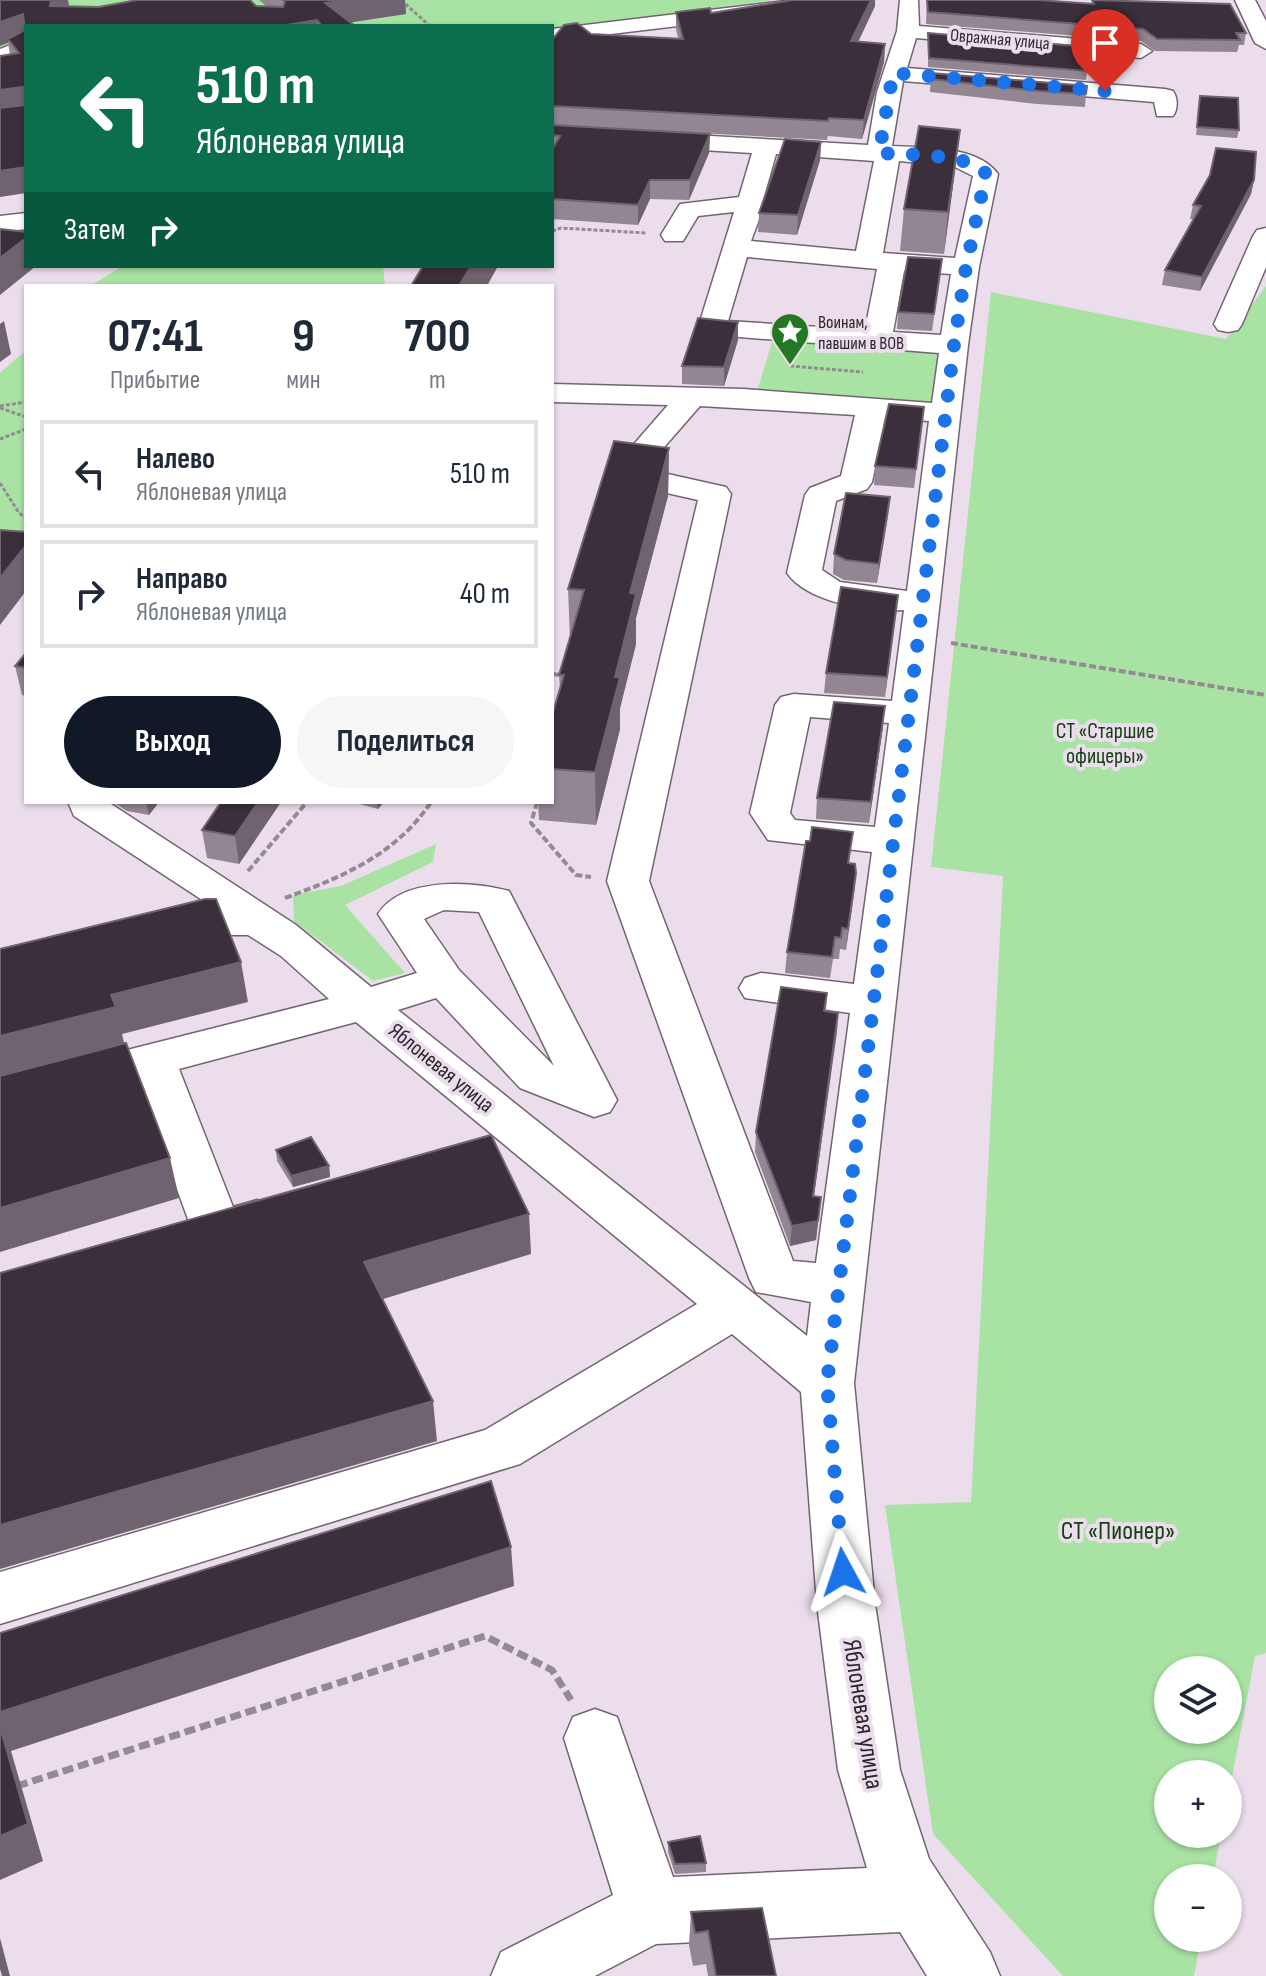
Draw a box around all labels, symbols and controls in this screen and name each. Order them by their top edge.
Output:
pin [1071,9,1139,91]
icon: arrive [1083,21,1127,65]
street label: Овражная улица [949,25,1051,54]
text: 510 m [196,53,315,120]
icon: left [64,56,168,160]
text: Яблоневая улица [196,121,405,164]
icon: right [141,208,185,252]
text: Затем [64,212,125,248]
text: 07:41 [107,308,203,365]
text: 9 [292,308,315,365]
text: 700 [404,308,471,365]
place icon: Воинам, павшим в ВОВ [769,311,811,366]
place label: Воинам, павшим в ВОВ [818,312,904,354]
text: Прибытие [110,365,200,396]
text: мин [286,365,321,396]
text: m [429,365,446,396]
text: Налево [136,441,215,477]
icon: left [68,452,112,496]
text: 510 m [450,456,510,492]
text: Яблоневая улица [136,477,287,508]
text: Направо [136,561,228,597]
icon: right [68,572,112,616]
text: 40 m [460,576,510,612]
text: Яблоневая улица [136,597,287,628]
button: Выход [64,696,281,788]
button: Поделиться [297,696,514,788]
park label: СТ «Старшие офицеры» [1056,718,1154,770]
street label: Яблоневая улица [383,1017,499,1119]
park label: СТ «Пионер» [1061,1516,1175,1547]
position arrow [801,1530,885,1614]
street label: Яблоневая улица [835,1637,890,1791]
map controls [1154,1656,1242,1952]
button: layers [1154,1656,1242,1744]
button: + [1154,1760,1242,1848]
button: − [1154,1864,1242,1952]

